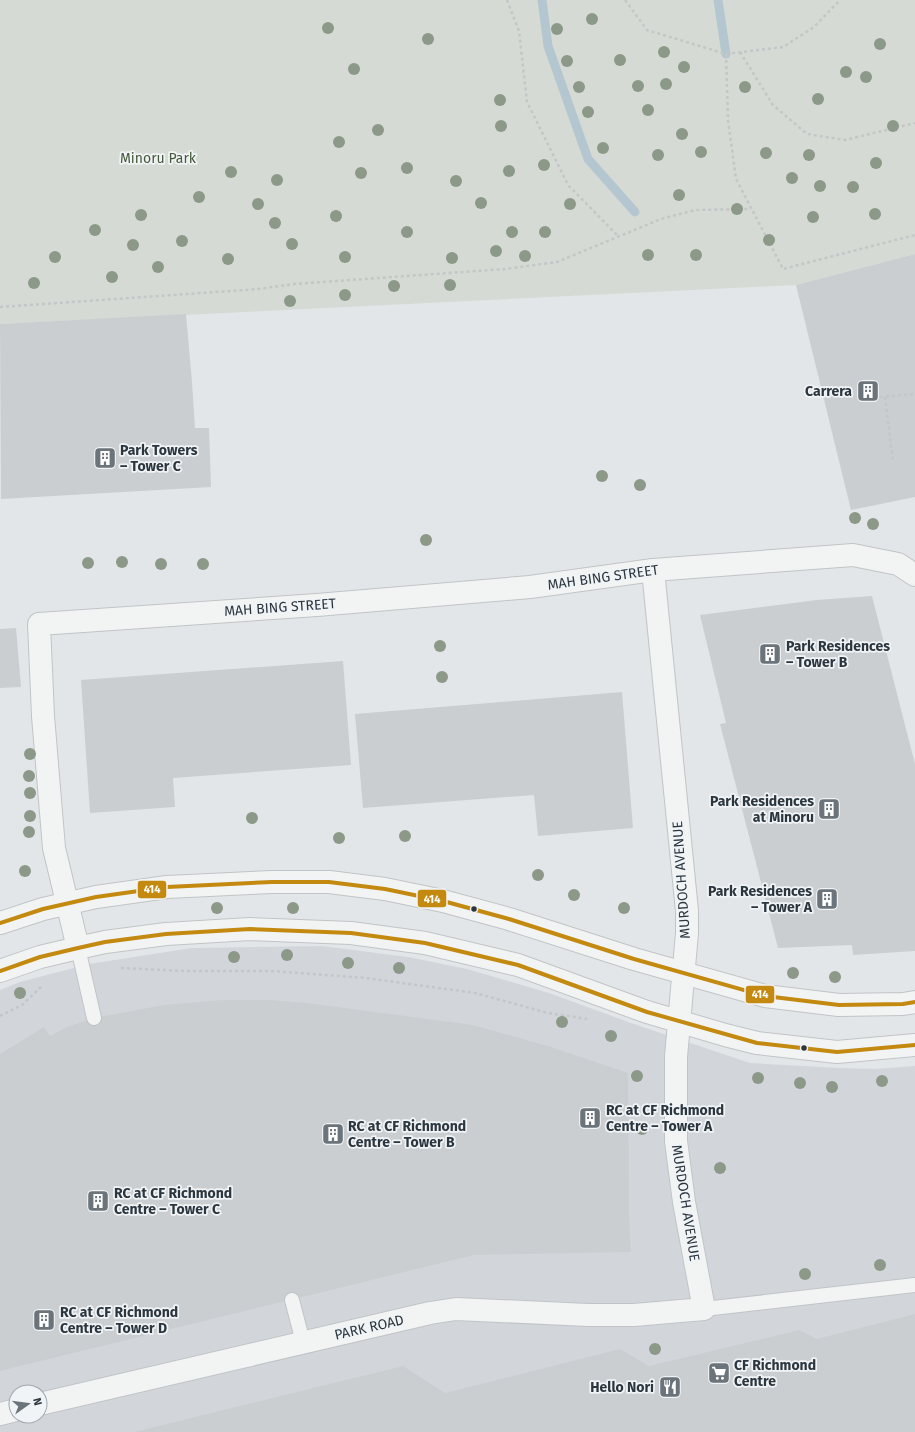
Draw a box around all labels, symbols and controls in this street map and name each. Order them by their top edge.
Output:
park label: Minoru Park [120,150,197,167]
building icon: Carrera [855,378,881,404]
place label: Carrera [805,383,852,400]
place label: Park Towers – Tower C [120,442,198,475]
building icon: Park Towers – Tower C [92,445,118,471]
street label: MAH BING STREET [546,561,661,594]
street label: MAH BING STREET [224,595,337,620]
place label: Park Residences – Tower B [786,638,890,671]
building icon: Park Residences – Tower B [757,641,783,667]
place label: Park Residences at Minoru [710,793,814,826]
building icon: Park Residences at Minoru [816,796,842,822]
street label: MURDOCH AVENUE [669,821,694,939]
line badge: 414 [137,880,167,899]
text: 414 [144,883,160,896]
place label: Park Residences – Tower A [708,883,813,916]
building icon: Park Residences – Tower A [814,886,840,912]
line badge: 414 [417,889,447,908]
text: 414 [424,893,440,906]
unlabelled marker [469,904,479,914]
line badge: 414 [745,985,775,1004]
text: 414 [752,988,768,1001]
unlabelled marker [799,1043,809,1053]
place label: RC at CF Richmond Centre – Tower A [606,1102,724,1135]
building icon: RC at CF Richmond Centre – Tower A [577,1105,603,1131]
place label: RC at CF Richmond Centre – Tower B [348,1118,466,1151]
building icon: RC at CF Richmond Centre – Tower B [320,1121,346,1147]
street label: MURDOCH AVENUE [668,1144,703,1263]
place label: RC at CF Richmond Centre – Tower C [114,1185,232,1218]
building icon: RC at CF Richmond Centre – Tower C [85,1188,111,1214]
place label: RC at CF Richmond Centre – Tower D [60,1304,178,1337]
building icon: RC at CF Richmond Centre – Tower D [31,1307,57,1333]
street label: PARK ROAD [333,1311,405,1344]
place label: CF Richmond Centre [734,1357,816,1390]
supermarket icon: CF Richmond Centre [706,1360,732,1386]
restaurant icon: Hello Nori [657,1374,683,1400]
place label: Hello Nori [590,1379,654,1396]
north arrow [8,1384,48,1424]
text: N [30,1397,44,1407]

